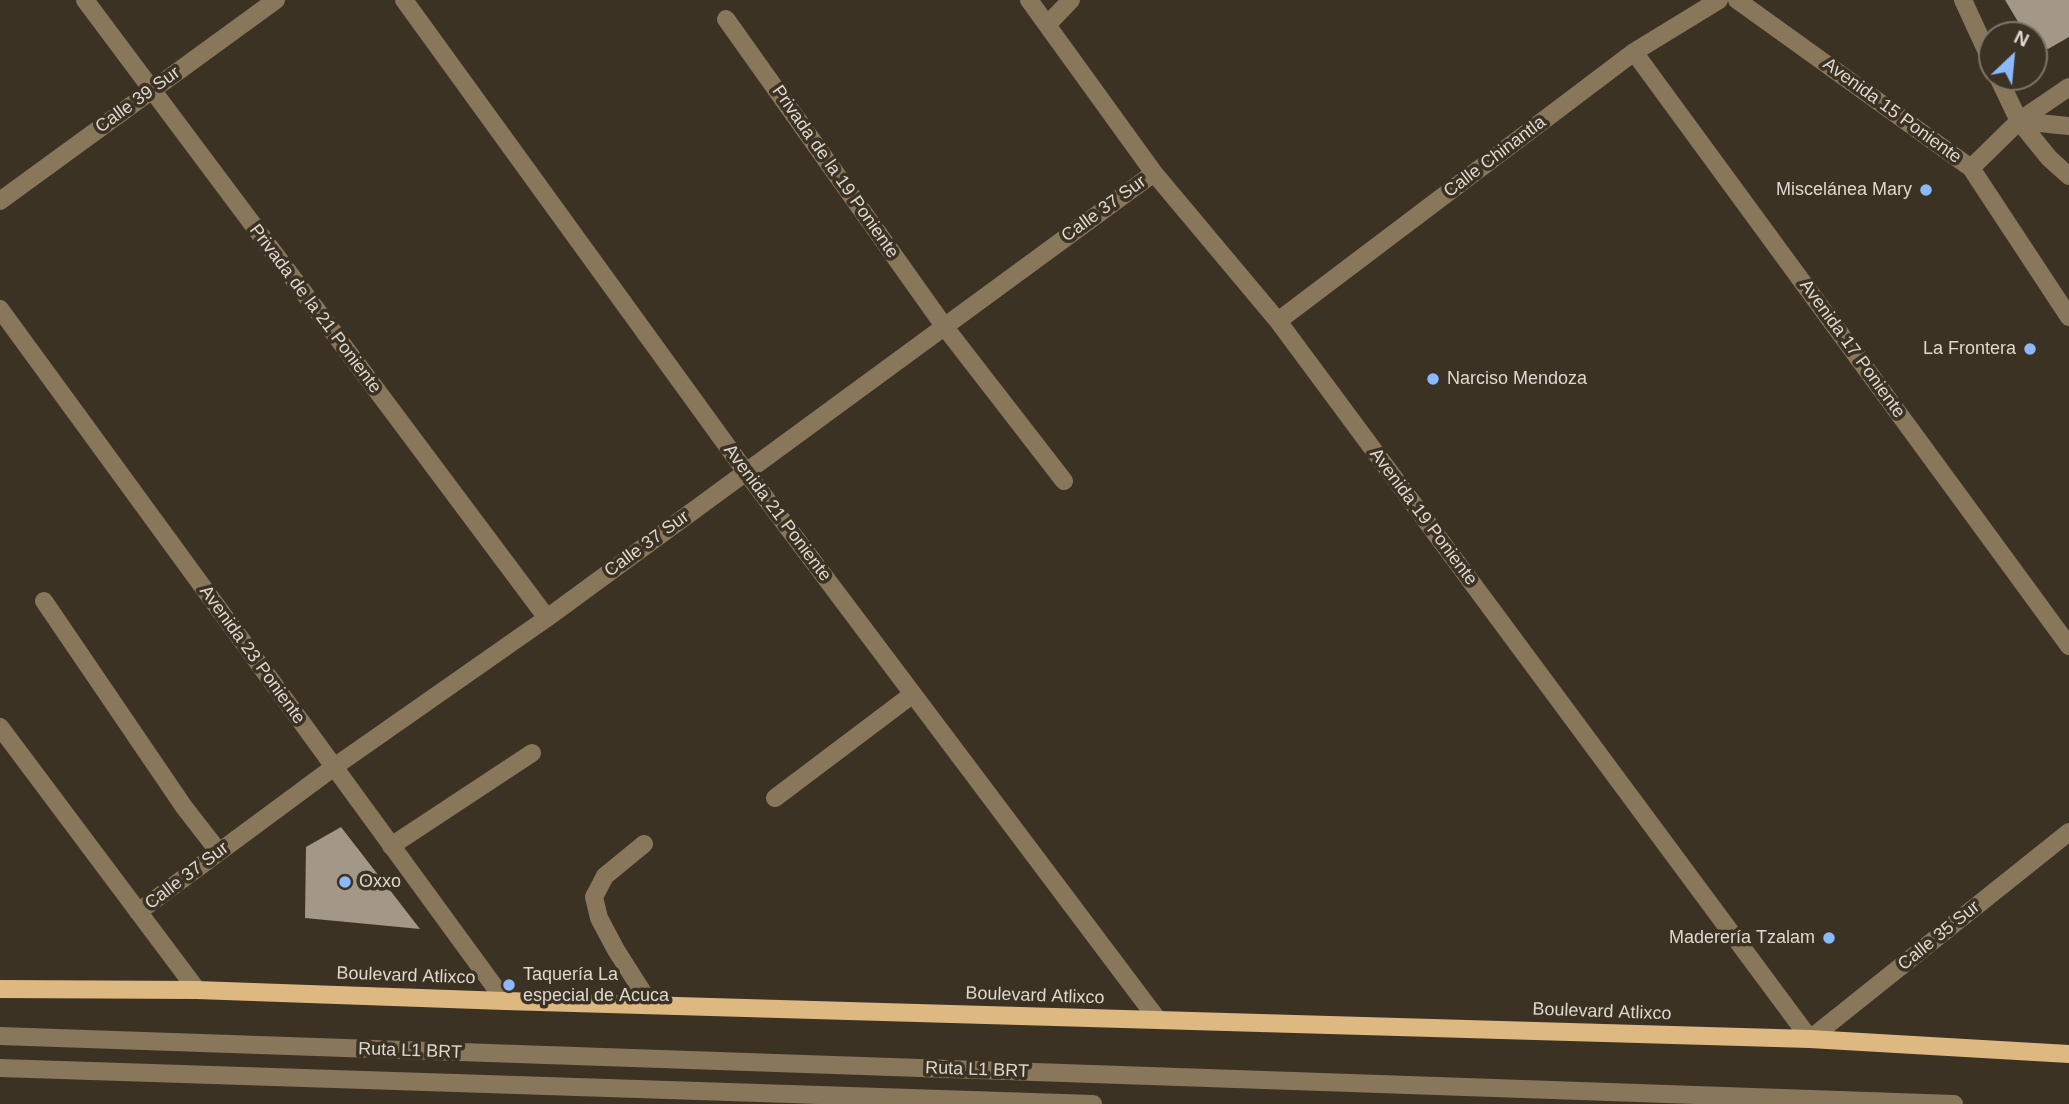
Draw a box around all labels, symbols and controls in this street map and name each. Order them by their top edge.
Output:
north arrow [1978,21,2048,91]
text: N [2011,26,2032,51]
street label: Avenida 15 Poniente [1819,54,1965,168]
street label: Calle 39 Sur [92,62,184,138]
street label: Privada de la 19 Poniente [767,81,903,263]
street label: Calle Chinantla [1440,112,1550,202]
street label: Calle 37 Sur [1058,171,1150,247]
place label: Miscelánea Mary [1776,179,1912,201]
marker: Miscelánea Mary [1918,182,1934,198]
street label: Privada de la 21 Poniente [244,220,386,398]
street label: Avenida 17 Poniente [1795,276,1909,422]
place label: La Frontera [1923,338,2016,360]
marker: La Frontera [2022,341,2038,357]
place label: Narciso Mendoza [1447,368,1587,390]
marker: Narciso Mendoza [1425,371,1441,387]
street label: Avenida 21 Poniente [718,440,836,586]
street label: Avenida 19 Poniente [1364,444,1482,590]
street label: Calle 37 Sur [601,506,693,582]
street label: Avenida 23 Poniente [195,582,309,728]
street label: Calle 37 Sur [141,838,233,914]
place label: Oxxo [359,871,401,893]
marker: Oxxo [337,874,353,890]
street label: Calle 35 Sur [1894,896,1984,976]
place label: Maderería Tzalam [1669,927,1815,949]
marker: Maderería Tzalam [1821,930,1837,946]
street label: Boulevard Atlixco [336,963,476,989]
place label: Taquería La especial de Acuca [523,964,669,1006]
marker: Taquería La especial de Acuca [501,977,517,993]
street label: Boulevard Atlixco [965,983,1105,1009]
street label: Boulevard Atlixco [1532,999,1672,1025]
street label: Ruta L1 BRT [358,1038,462,1064]
street label: Ruta L1 BRT [925,1057,1029,1083]

